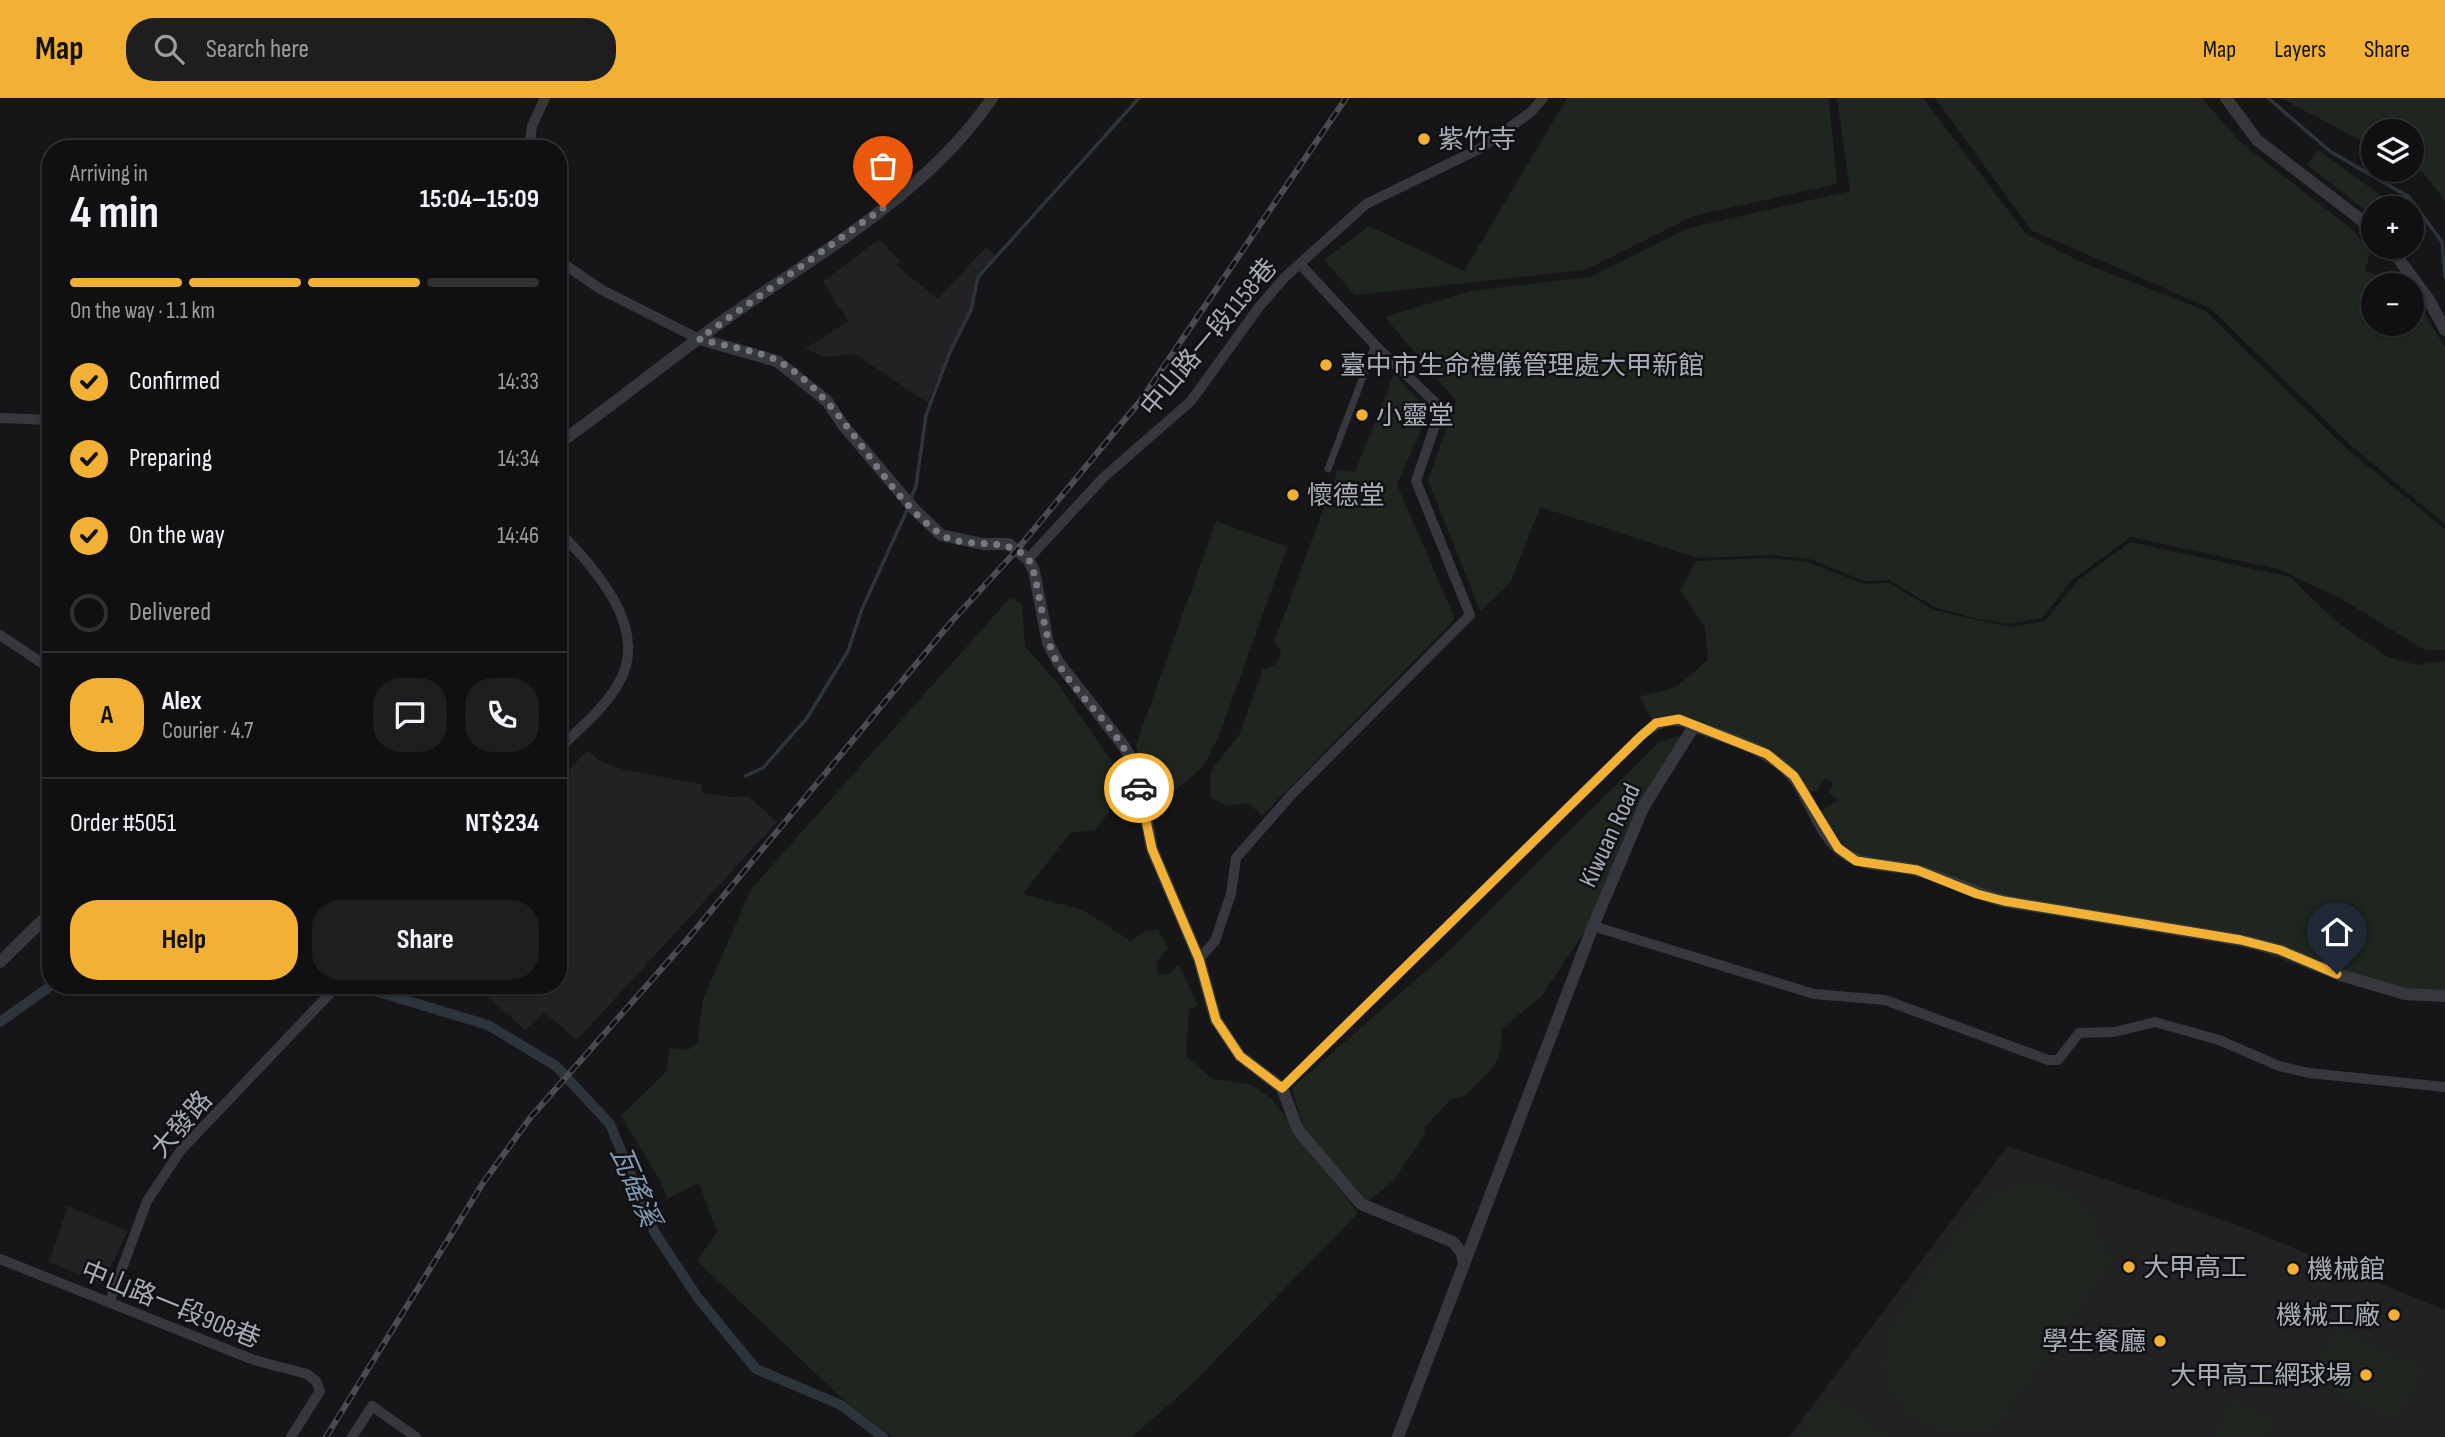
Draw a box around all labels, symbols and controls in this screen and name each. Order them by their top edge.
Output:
search box [126,18,616,81]
text: Map [35,29,84,69]
icon: search [150,30,188,68]
text: Search here [206,34,309,65]
text: Map [2203,35,2236,64]
text: Layers [2274,35,2326,64]
text: Share [2364,35,2410,64]
map controls [2361,119,2424,336]
button: layers [2361,119,2424,182]
place label: 紫竹寺 [1438,125,1516,156]
marker: 紫竹寺 [1416,131,1432,147]
pin [853,136,913,208]
icon: bag [864,147,902,185]
text: Arriving in [70,160,148,188]
text: 15:04–15:09 [420,184,539,215]
text: 4 min [70,186,159,241]
button: + [2361,196,2424,259]
street label: 中山路一段1158巷 [1134,253,1284,423]
button: − [2361,273,2424,336]
text: On the way · 1.1 km [70,297,215,325]
place label: 臺中市生命禮儀管理處大甲新館 [1340,351,1704,382]
marker: 臺中市生命禮儀管理處大甲新館 [1318,357,1334,373]
icon: check [70,363,108,401]
text: Confirmed [129,366,220,397]
text: 14:33 [498,368,539,396]
place label: 小靈堂 [1376,401,1454,432]
marker: 小靈堂 [1354,407,1370,423]
icon: check [70,440,108,478]
text: Preparing [129,443,212,474]
text: 14:34 [498,445,539,473]
place label: 懷德堂 [1307,481,1385,512]
marker: 懷德堂 [1285,487,1301,503]
icon: check [70,517,108,555]
text: On the way [129,520,225,551]
text: 14:46 [497,522,539,550]
text: Delivered [129,597,211,628]
button: chat [373,678,447,752]
button: phone [465,678,539,752]
text: Alex [162,686,202,717]
text: A [101,700,113,731]
text: Courier · 4.7 [162,717,253,745]
courier [1104,753,1174,823]
icon: car [1120,769,1158,807]
street label: Kiwuan Road [1573,779,1648,892]
text: Order #5051 [70,808,176,839]
text: NT$234 [465,808,539,839]
button: Help [70,900,298,980]
button: Share [312,900,539,980]
pin [2307,902,2367,974]
icon: home [2318,913,2356,951]
street label: 大發路 [145,1085,219,1165]
water label: 瓦磘溪 [603,1141,668,1235]
place label: 大甲高工 [2143,1253,2247,1284]
street label: 中山路一段908巷 [76,1255,265,1355]
place label: 機械館 [2307,1255,2385,1286]
marker: 大甲高工 [2121,1259,2137,1275]
marker: 機械館 [2285,1261,2301,1277]
place label: 機械工廠 [2276,1301,2380,1332]
marker: 機械工廠 [2386,1307,2402,1323]
place label: 學生餐廳 [2042,1327,2146,1358]
marker: 學生餐廳 [2152,1333,2168,1349]
place label: 大甲高工網球場 [2170,1361,2352,1392]
marker: 大甲高工網球場 [2358,1367,2374,1383]

